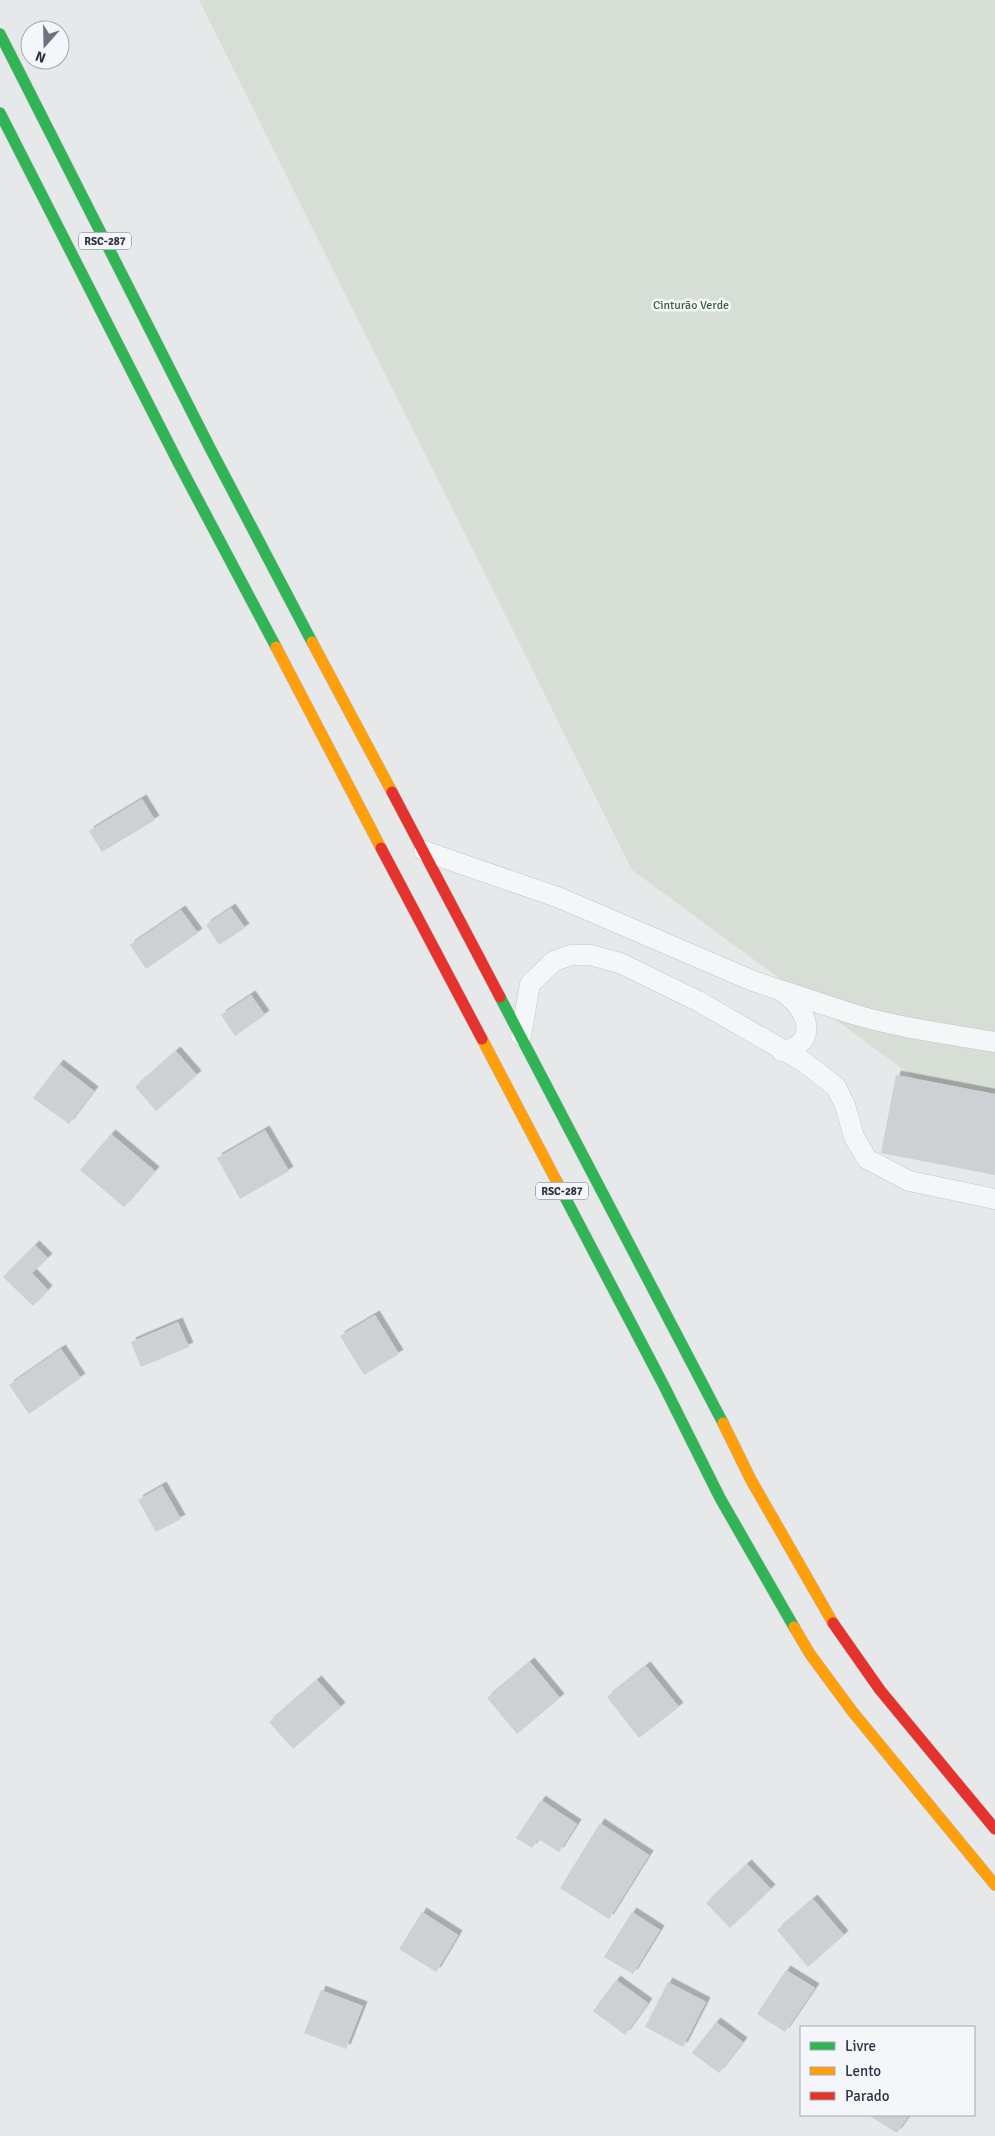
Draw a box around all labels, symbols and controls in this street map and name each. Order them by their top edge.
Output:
north arrow [20,20,70,70]
text: N [33,47,48,66]
road number: RSC-287 [79,232,131,250]
park label: Cinturão Verde [653,298,729,313]
road number: RSC-287 [536,1182,588,1200]
legend [800,2026,975,2116]
text: Livre [845,2037,876,2055]
text: Lento [845,2062,881,2080]
text: Parado [845,2087,890,2105]

